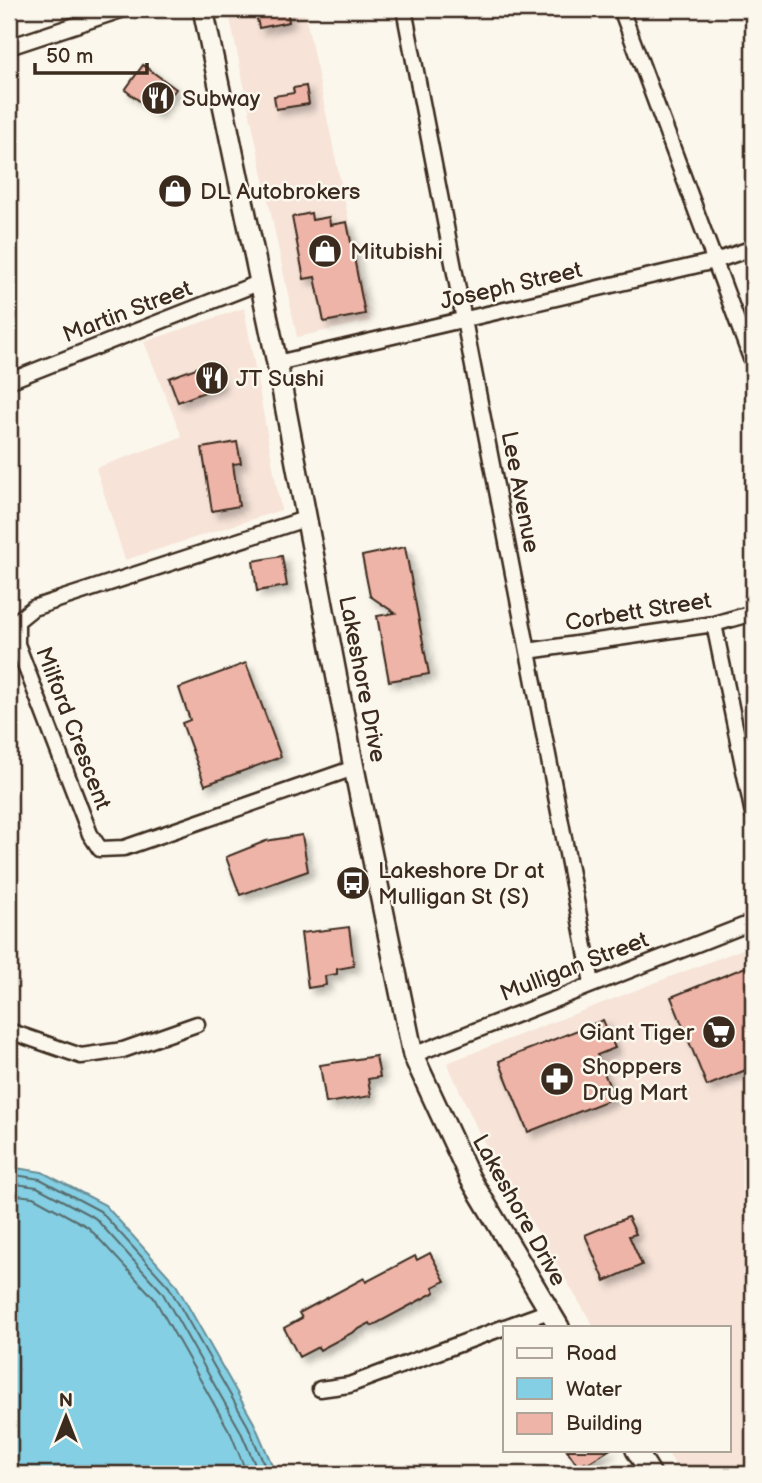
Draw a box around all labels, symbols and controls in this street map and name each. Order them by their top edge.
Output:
scale bar [35,32,147,76]
text: 50 m [46,44,93,69]
restaurant icon: Subway [139,79,177,117]
place label: Subway [182,85,261,113]
shop icon: DL Autobrokers [156,172,194,210]
place label: DL Autobrokers [200,178,360,206]
shop icon: Mitubishi [306,232,344,270]
place label: Mitubishi [350,238,443,266]
street label: Joseph Street [438,256,585,316]
street label: Martin Street [59,275,196,349]
restaurant icon: JT Sushi [193,359,231,397]
place label: JT Sushi [236,365,324,393]
street label: Lee Avenue [495,429,546,555]
street label: Corbett Street [563,587,713,637]
street label: Lakeshore Drive [332,594,392,765]
street label: Milford Crescent [29,643,117,814]
place label: Lakeshore Dr at Mulligan St (S) [378,857,544,911]
bus stop icon: Lakeshore Dr at Mulligan St (S) [334,864,372,902]
street label: Mulligan Street [496,926,652,1008]
supermarket icon: Giant Tiger [700,1013,738,1051]
place label: Giant Tiger [579,1019,695,1047]
place label: Shoppers Drug Mart [582,1053,688,1107]
pharmacy icon: Shoppers Drug Mart [538,1060,576,1098]
street label: Lakeshore Drive [466,1130,572,1291]
legend [503,1326,730,1452]
text: Road [566,1341,617,1366]
text: Water [566,1377,622,1402]
north arrow [32,1382,102,1452]
text: N [59,1390,73,1413]
text: Building [566,1411,642,1436]

